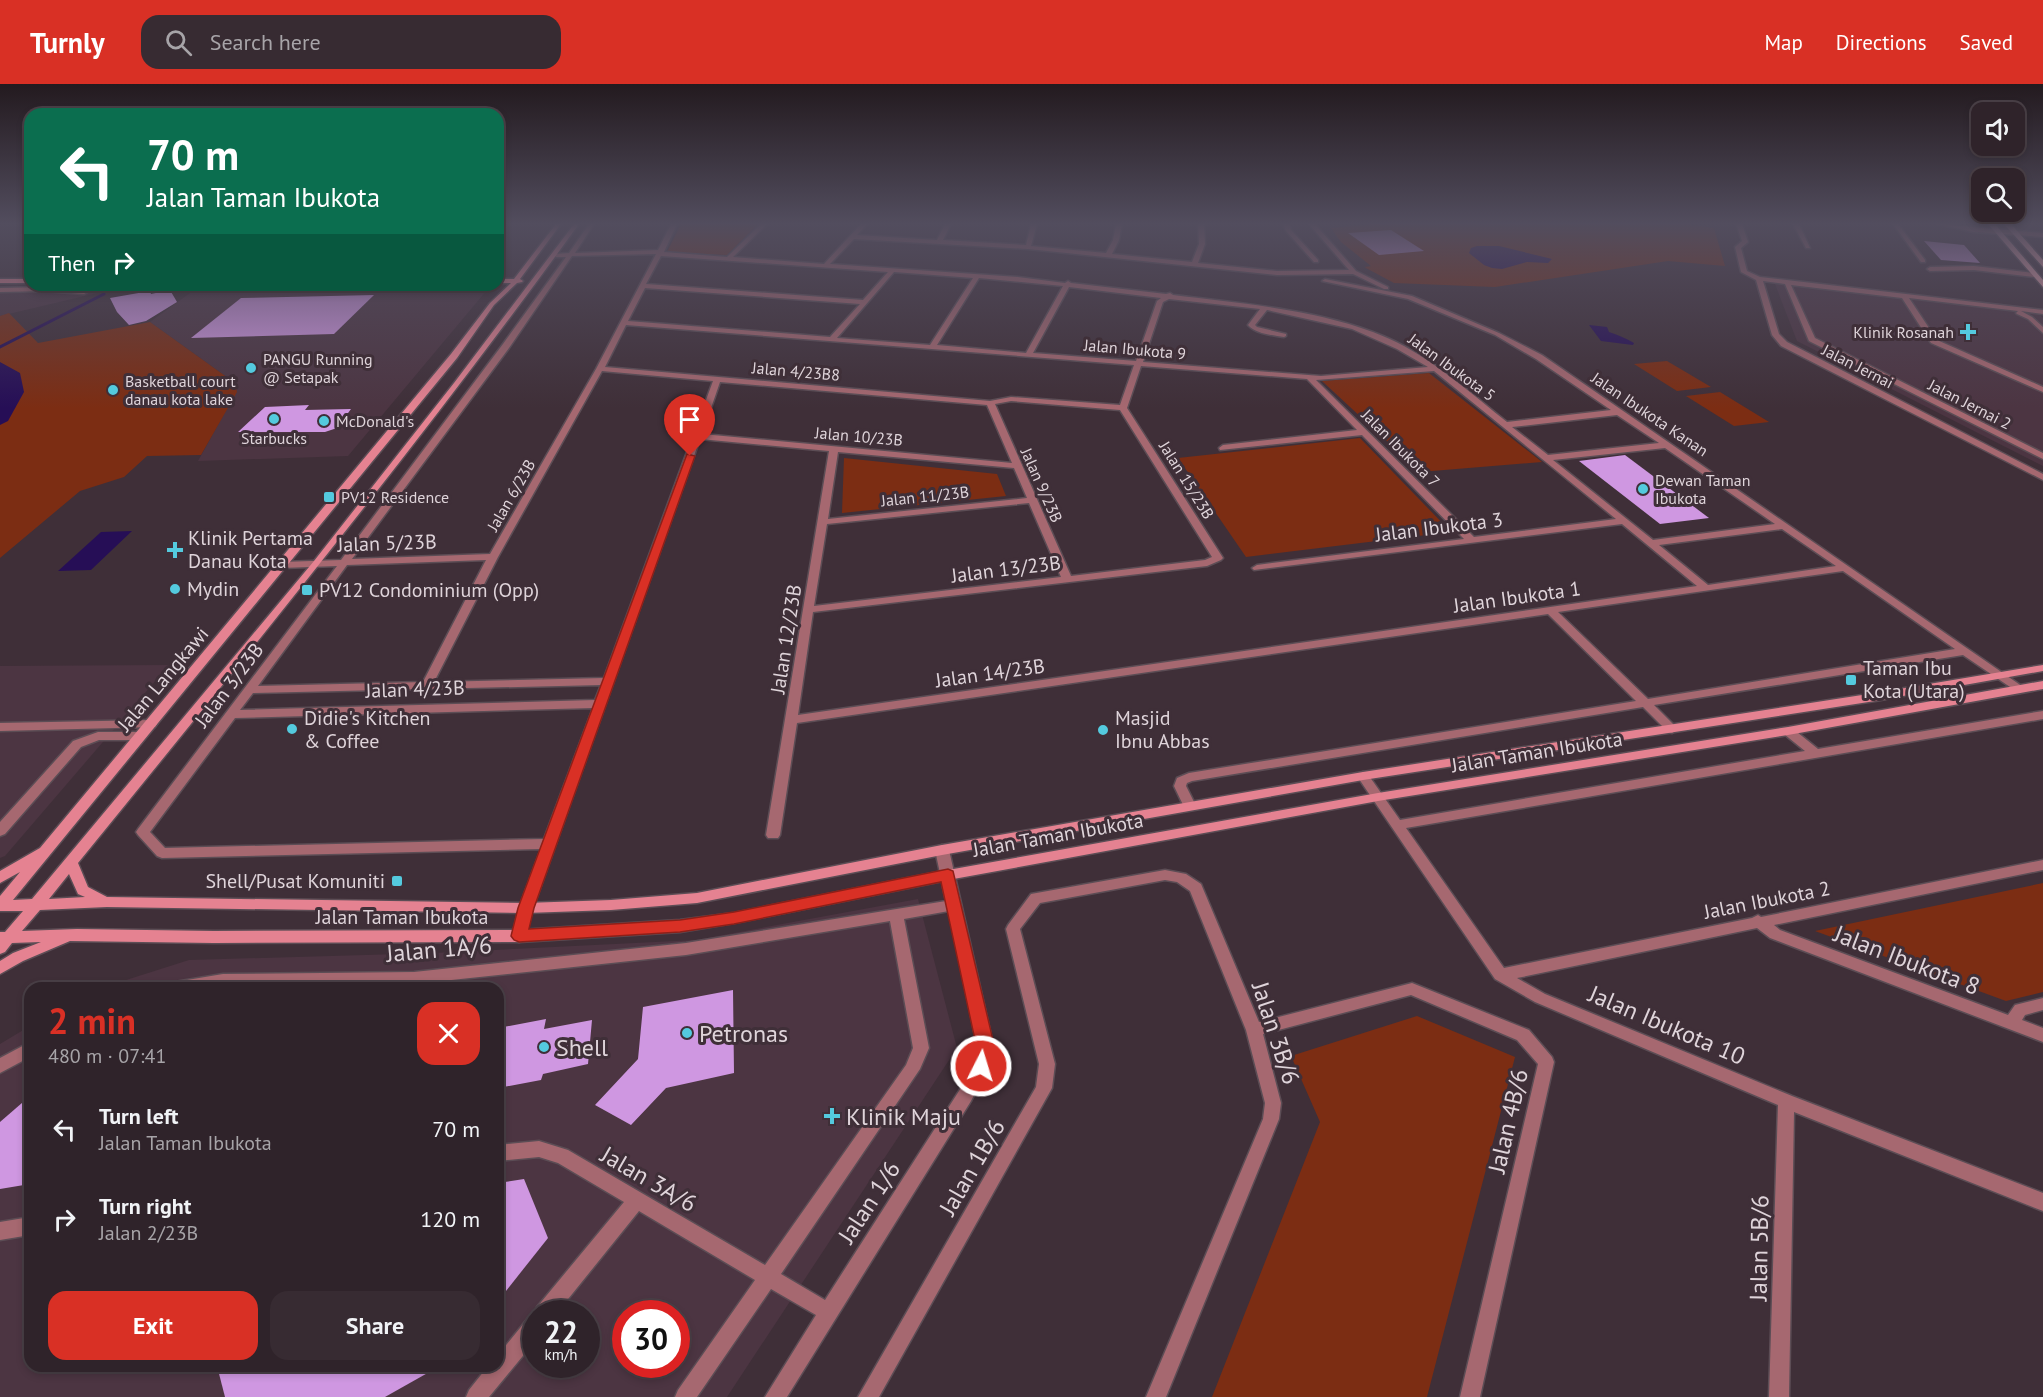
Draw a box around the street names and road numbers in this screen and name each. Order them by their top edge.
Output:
street label: Jalan Ibukota 5 [1404,328,1499,405]
street label: Jalan Ibukota 9 [1082,334,1187,363]
street label: Jalan Jernai [1818,339,1897,392]
street label: Jalan 4/23B8 [750,357,841,385]
street label: Jalan Ibukota Kanan [1587,367,1712,460]
street label: Jalan Jernai 2 [1924,374,2015,433]
street label: Jalan Ibukota 7 [1357,404,1444,491]
street label: Jalan 10/23B [813,422,904,450]
street label: Jalan 15/23B [1155,436,1219,523]
street label: Jalan 9/23B [1016,444,1067,525]
street label: Jalan 6/23B [482,456,540,535]
street label: Jalan 11/23B [879,481,970,511]
street label: Jalan Ibukota 3 [1373,506,1504,548]
street label: Jalan 5/23B [336,528,437,558]
street label: Jalan 13/23B [949,549,1062,589]
street label: Jalan Ibukota 1 [1451,575,1582,619]
street label: Jalan 12/23B [764,583,807,696]
street label: Jalan Langkawi [111,621,214,737]
street label: Jalan 3/23B [188,638,269,733]
street label: Jalan 14/23B [933,652,1046,694]
street label: Jalan 4/23B [364,674,465,704]
street label: Jalan Taman Ibukota [1449,726,1624,779]
street label: Jalan Taman Ibukota [970,807,1145,863]
street label: Jalan Ibukota 2 [1701,875,1832,925]
street label: Jalan Taman Ibukota [315,904,488,930]
street label: Jalan Ibukota 8 [1829,918,1984,1002]
street label: Jalan 1A/6 [384,929,493,969]
street label: Jalan 3B/6 [1245,977,1307,1088]
street label: Jalan Ibukota 10 [1583,978,1750,1072]
street label: Jalan 4B/6 [1481,1066,1535,1177]
street label: Jalan 1B/6 [932,1113,1012,1222]
street label: Jalan 3A/6 [594,1139,703,1219]
street label: Jalan 1/6 [830,1155,907,1250]
street label: Jalan 5B/6 [1743,1195,1775,1302]

